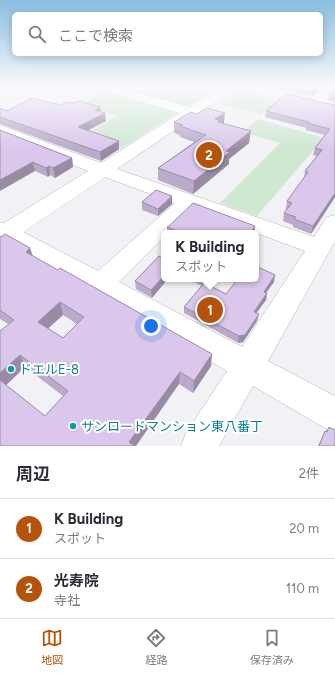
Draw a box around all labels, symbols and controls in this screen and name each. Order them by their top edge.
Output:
search box [12,12,323,56]
icon: search [26,23,48,45]
text: ここで検索 [58,27,133,45]
pin: 2 [196,140,222,170]
popup [161,230,259,282]
text: K Building [175,238,245,256]
text: スポット [175,259,227,274]
pin: 1 [197,295,223,325]
your location [141,316,161,336]
place label: ドエルE-8 [19,362,79,377]
marker: ドエルE-8 [6,364,16,374]
place label: サンロードマンション東八番丁 [81,419,263,434]
marker: サンロードマンション東八番丁 [68,421,78,431]
text: 周辺 [16,464,50,484]
text: 2件 [299,466,319,481]
text: K Building [54,510,123,528]
text: 1 [26,521,32,536]
text: 20 m [289,521,319,536]
text: スポット [54,531,106,546]
text: 光寿院 [54,572,99,590]
text: 2 [25,581,33,596]
text: 110 m [286,581,319,596]
text: 寺社 [54,593,80,608]
tab: 地図 [41,627,63,667]
tab: 経路 [145,627,167,667]
tab: 保存済み [250,627,294,667]

